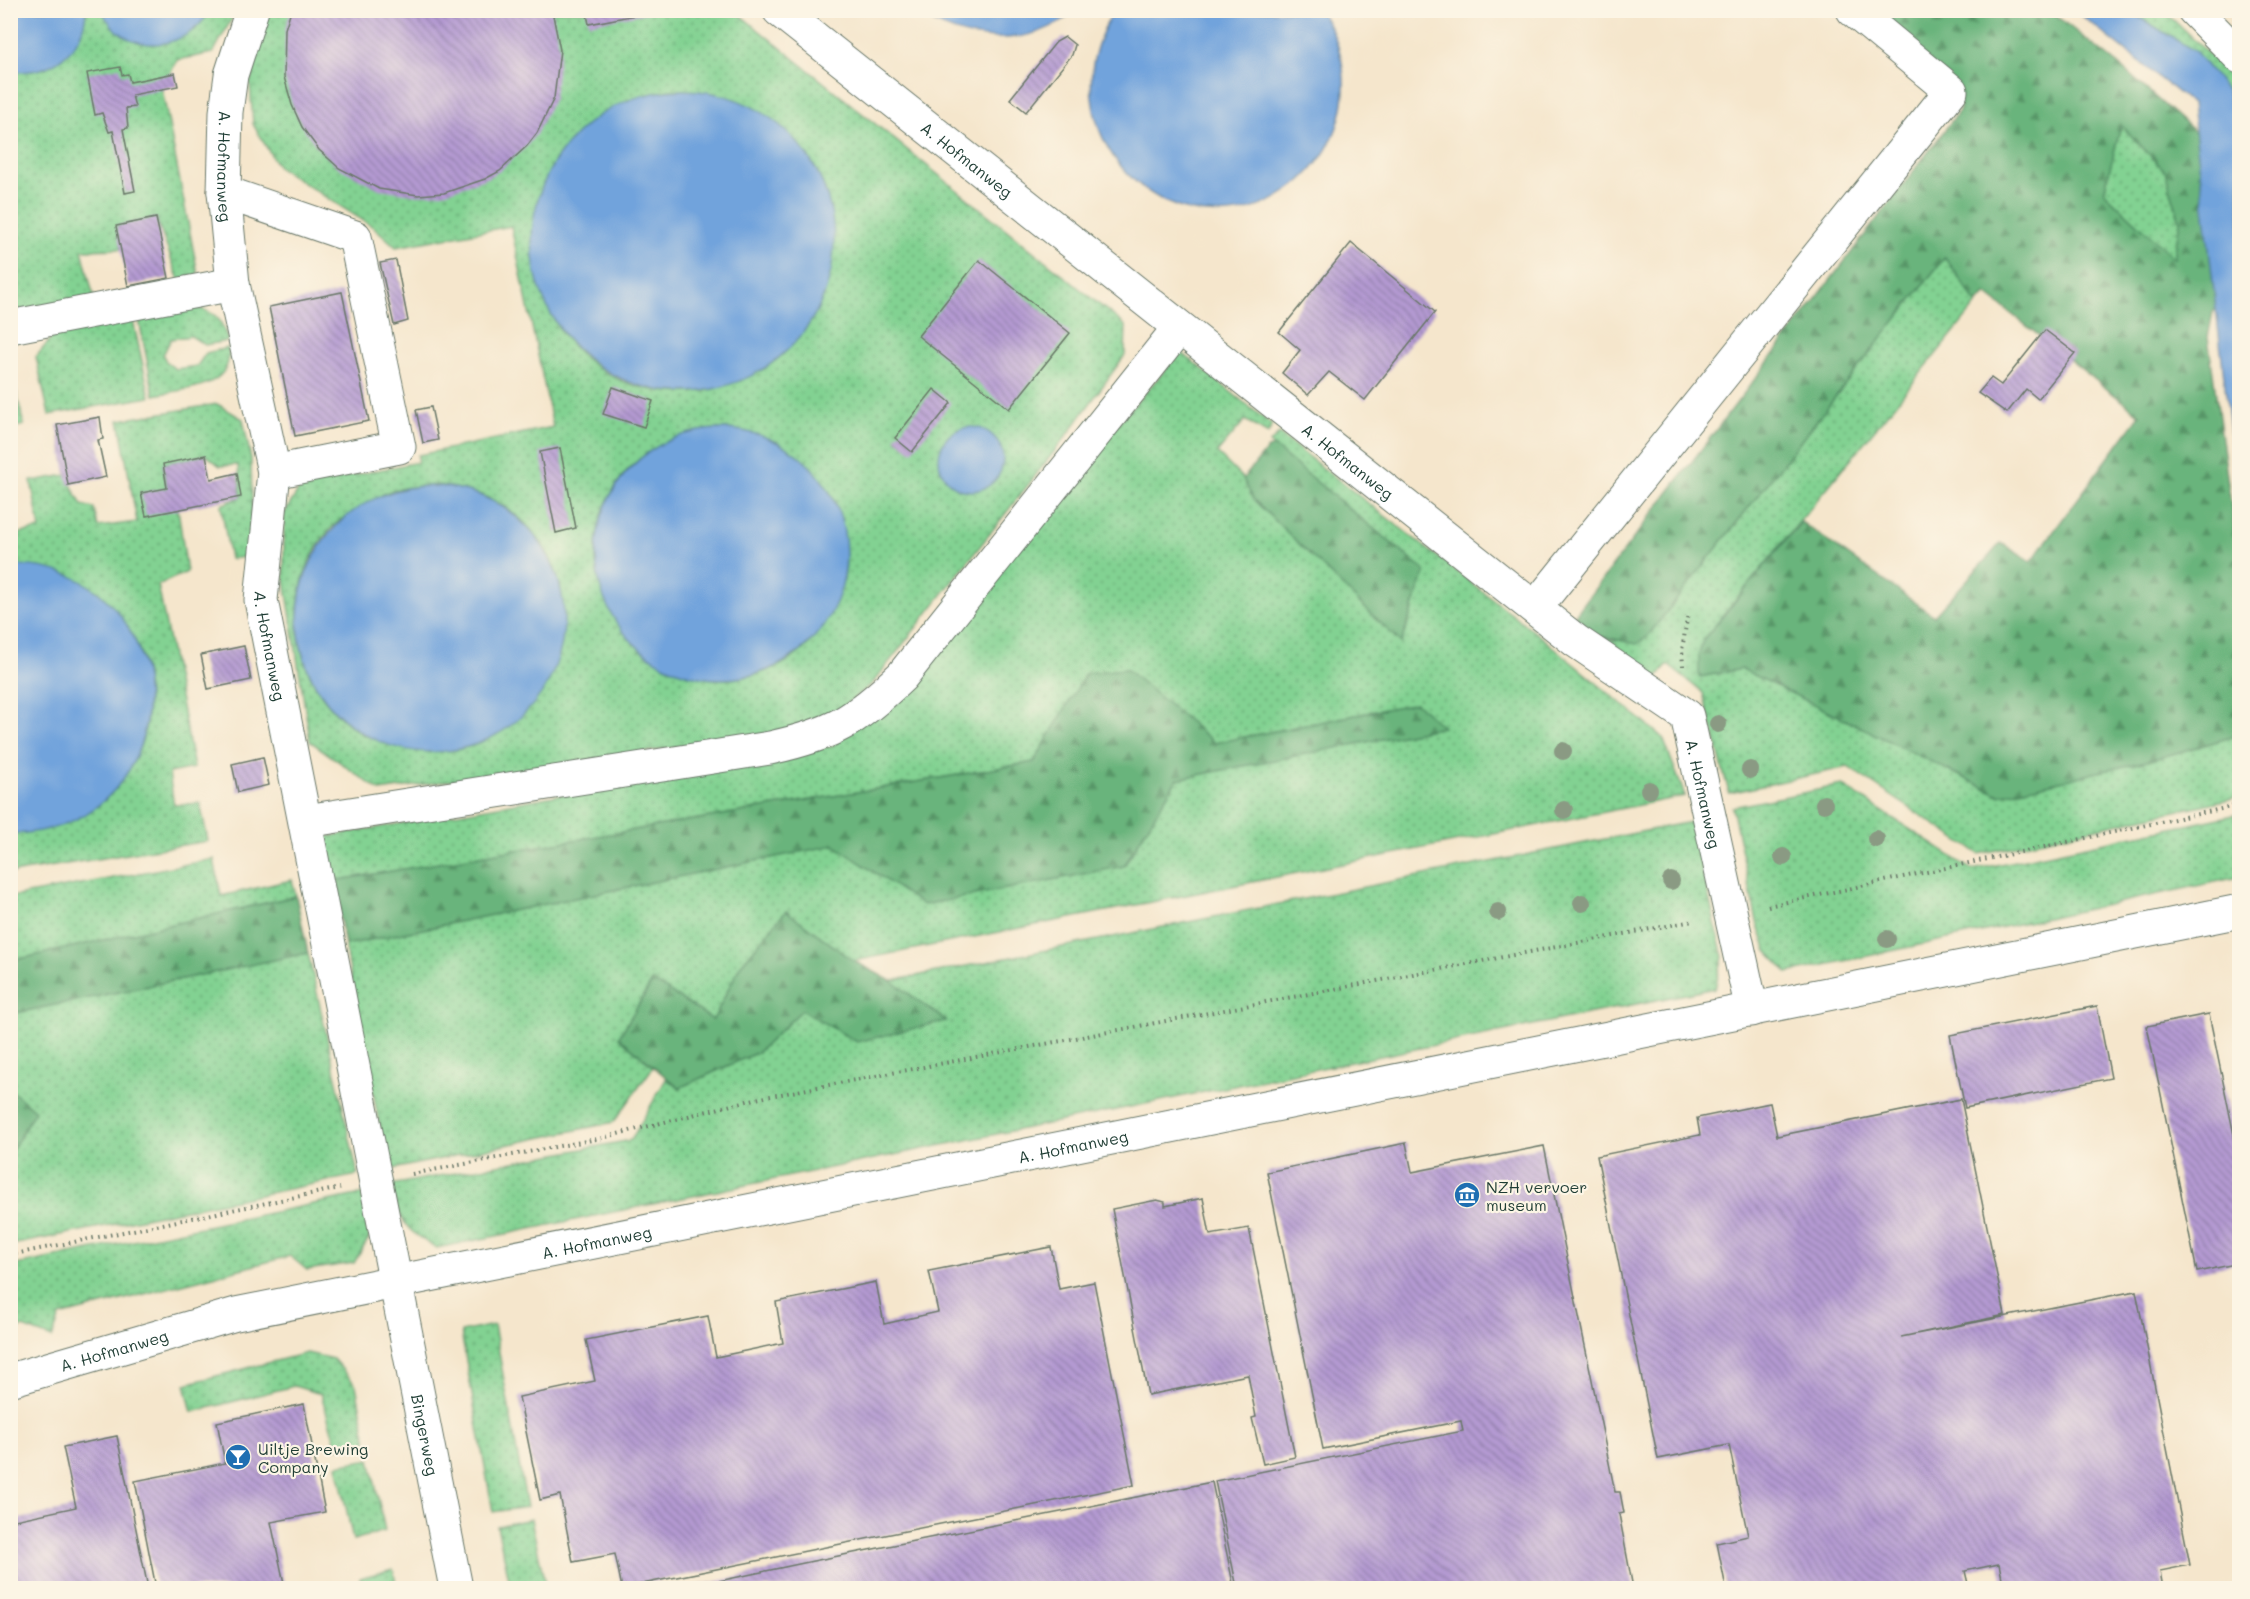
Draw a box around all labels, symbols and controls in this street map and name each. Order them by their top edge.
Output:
street label: A. Hofmanweg [213,110,237,223]
street label: A. Hofmanweg [917,116,1017,202]
street label: A. Hofmanweg [1298,418,1398,503]
street label: A. Hofmanweg [250,590,291,703]
street label: A. Hofmanweg [1682,737,1726,850]
street label: A. Hofmanweg [1016,1124,1129,1167]
place label: NZH vervoer museum [1486,1176,1587,1215]
museum icon: NZH vervoer museum [1452,1180,1482,1210]
street label: A. Hofmanweg [540,1220,653,1263]
street label: A. Hofmanweg [57,1324,170,1375]
street label: Bingerweg [407,1392,444,1477]
place label: Uiltje Brewing Company [258,1438,368,1477]
bar icon: Uiltje Brewing Company [223,1442,253,1472]

